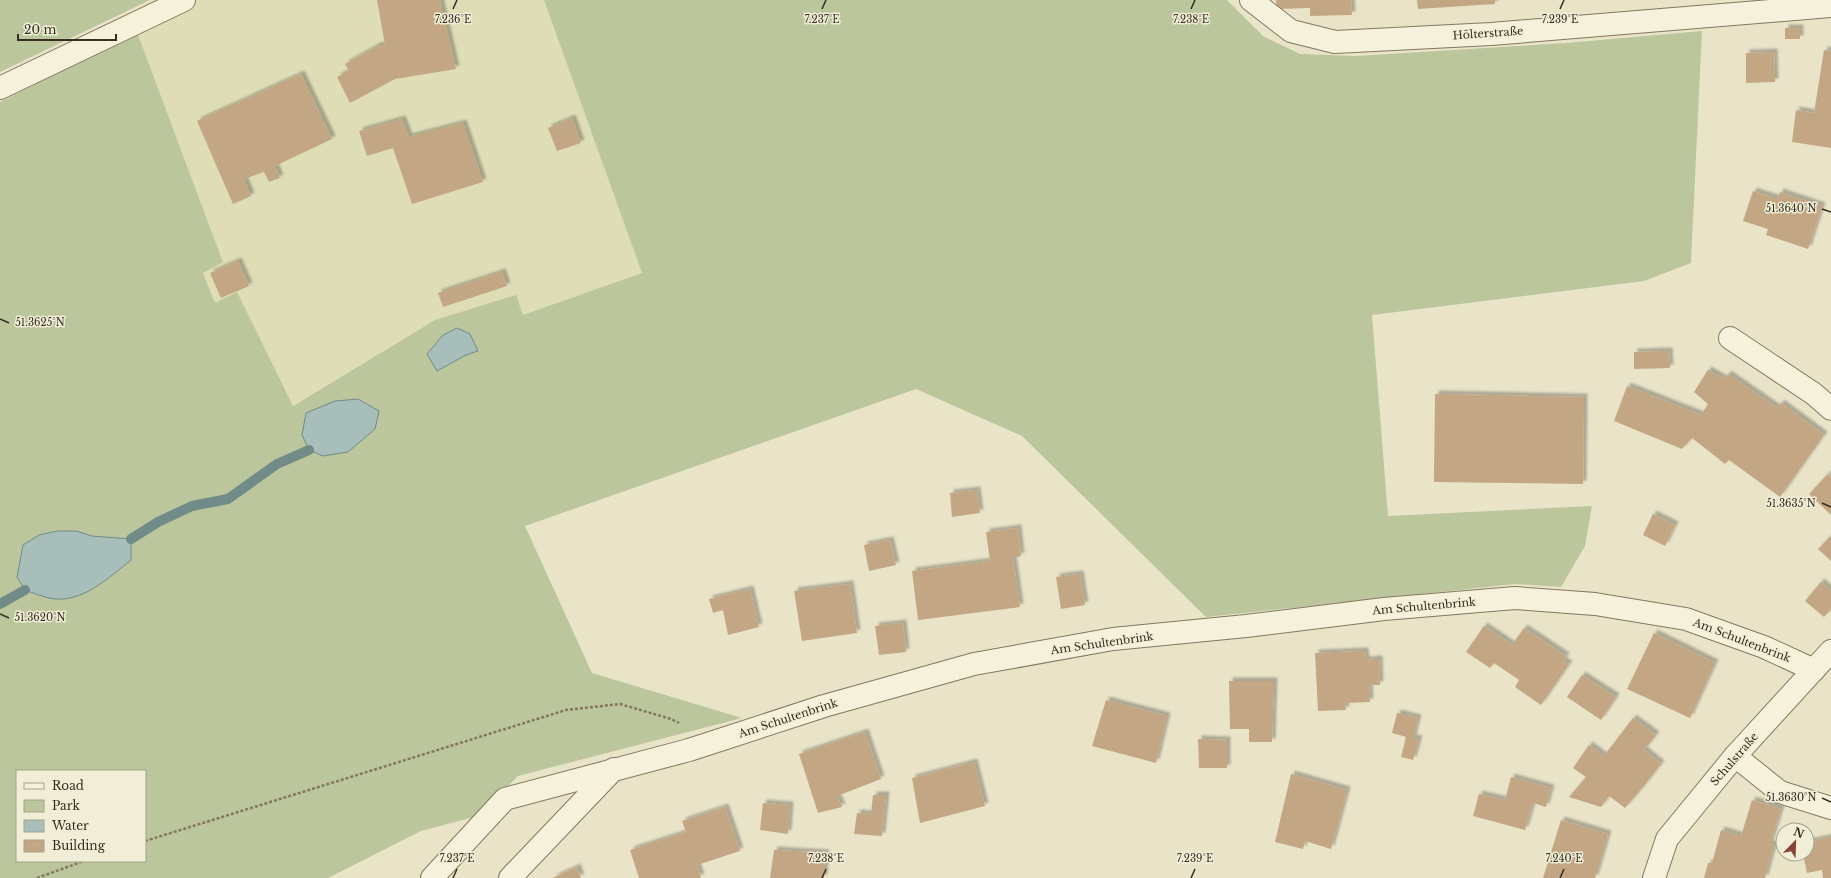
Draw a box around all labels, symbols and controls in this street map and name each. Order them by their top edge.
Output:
text: 7.236°E [435,13,471,26]
text: 7.237°E [804,13,840,26]
text: 7.238°E [1173,13,1209,26]
text: 7.239°E [1542,13,1578,26]
scale bar [18,16,116,42]
text: 20 m [24,22,56,37]
street label: Hölterstraße [1452,24,1524,42]
text: 51.3640°N [1766,202,1816,215]
text: 51.3625°N [15,316,65,329]
text: 51.3635°N [1766,497,1816,510]
street label: Am Schultenbrink [1371,594,1476,618]
text: 51.3620°N [14,611,66,624]
street label: Am Schultenbrink [1690,615,1793,665]
street label: Am Schultenbrink [1049,629,1154,657]
street label: Am Schultenbrink [736,695,840,741]
street label: Schulstraße [1707,730,1761,788]
legend [16,770,146,862]
text: Road [52,778,84,793]
text: 51.3630°N [1765,791,1817,804]
text: Park [52,798,80,813]
text: Water [51,818,89,833]
north arrow [1775,822,1815,862]
text: N [1791,824,1807,842]
text: Building [52,838,106,853]
text: 7.237°E [439,852,475,865]
text: 7.238°E [808,852,844,865]
text: 7.239°E [1177,852,1213,865]
text: 7.240°E [1546,852,1582,865]

